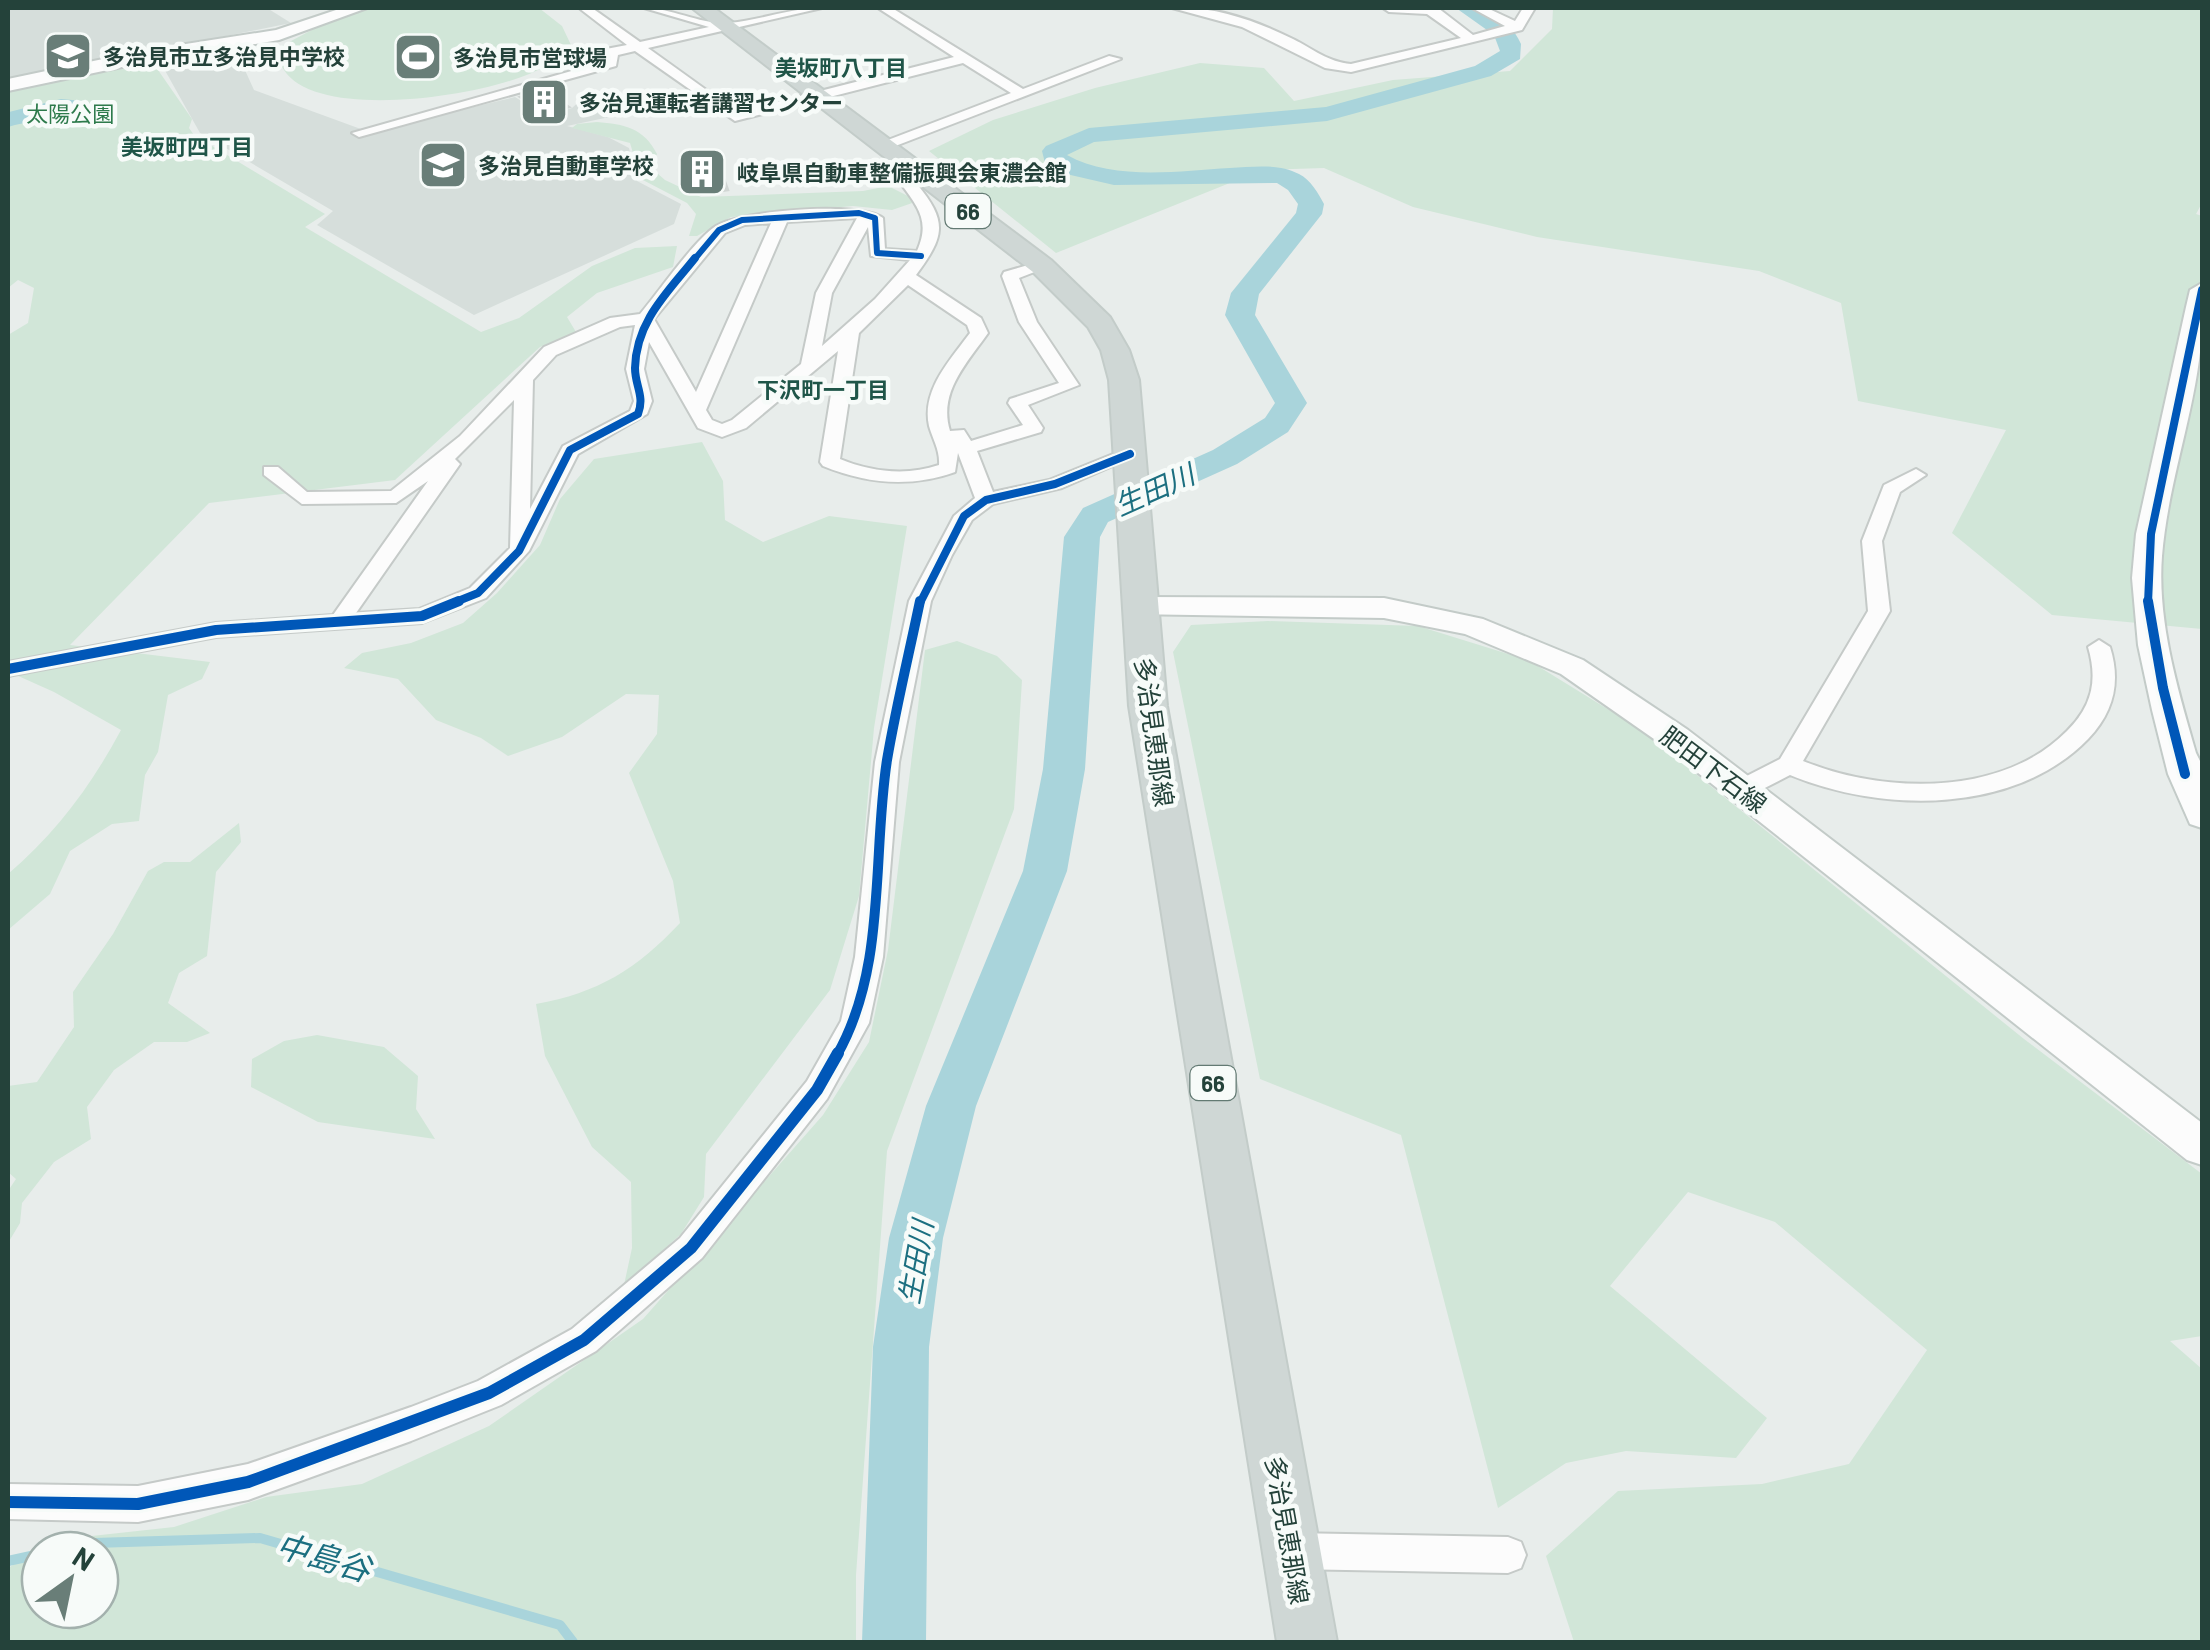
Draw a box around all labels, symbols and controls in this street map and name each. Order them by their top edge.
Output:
school or university icon: 多治見市立多治見中学校 [42,30,94,82]
sports icon: 多治見市営球場 [392,31,444,83]
place label: 多治見市立多治見中学校 [103,43,345,69]
place label: 多治見市営球場 [453,44,607,70]
district label: 美坂町八丁目 [775,54,907,80]
building icon: 多治見運転者講習センター [518,76,570,128]
place label: 多治見運転者講習センター [579,89,843,115]
park label: 太陽公園 [26,100,114,126]
district label: 美坂町四丁目 [121,133,253,159]
school or university icon: 多治見自動車学校 [417,139,469,191]
building icon: 岐阜県自動車整備振興会東濃会館 [676,146,728,198]
place label: 多治見自動車学校 [478,152,654,178]
place label: 岐阜県自動車整備振興会東濃会館 [737,159,1067,185]
road number: 66 [946,194,990,228]
district label: 下沢町一丁目 [757,376,889,402]
water label: 生田川 [1109,455,1202,522]
street label: 多治見恵那線 [1130,656,1180,808]
street label: 肥田下石線 [1655,719,1773,819]
road number: 66 [1190,1066,1236,1100]
water label: 生田川 [891,1215,940,1306]
street label: 多治見恵那線 [1260,1454,1316,1606]
water label: 中島谷 [273,1525,378,1588]
north arrow [20,1530,120,1630]
text: N [67,1539,101,1578]

